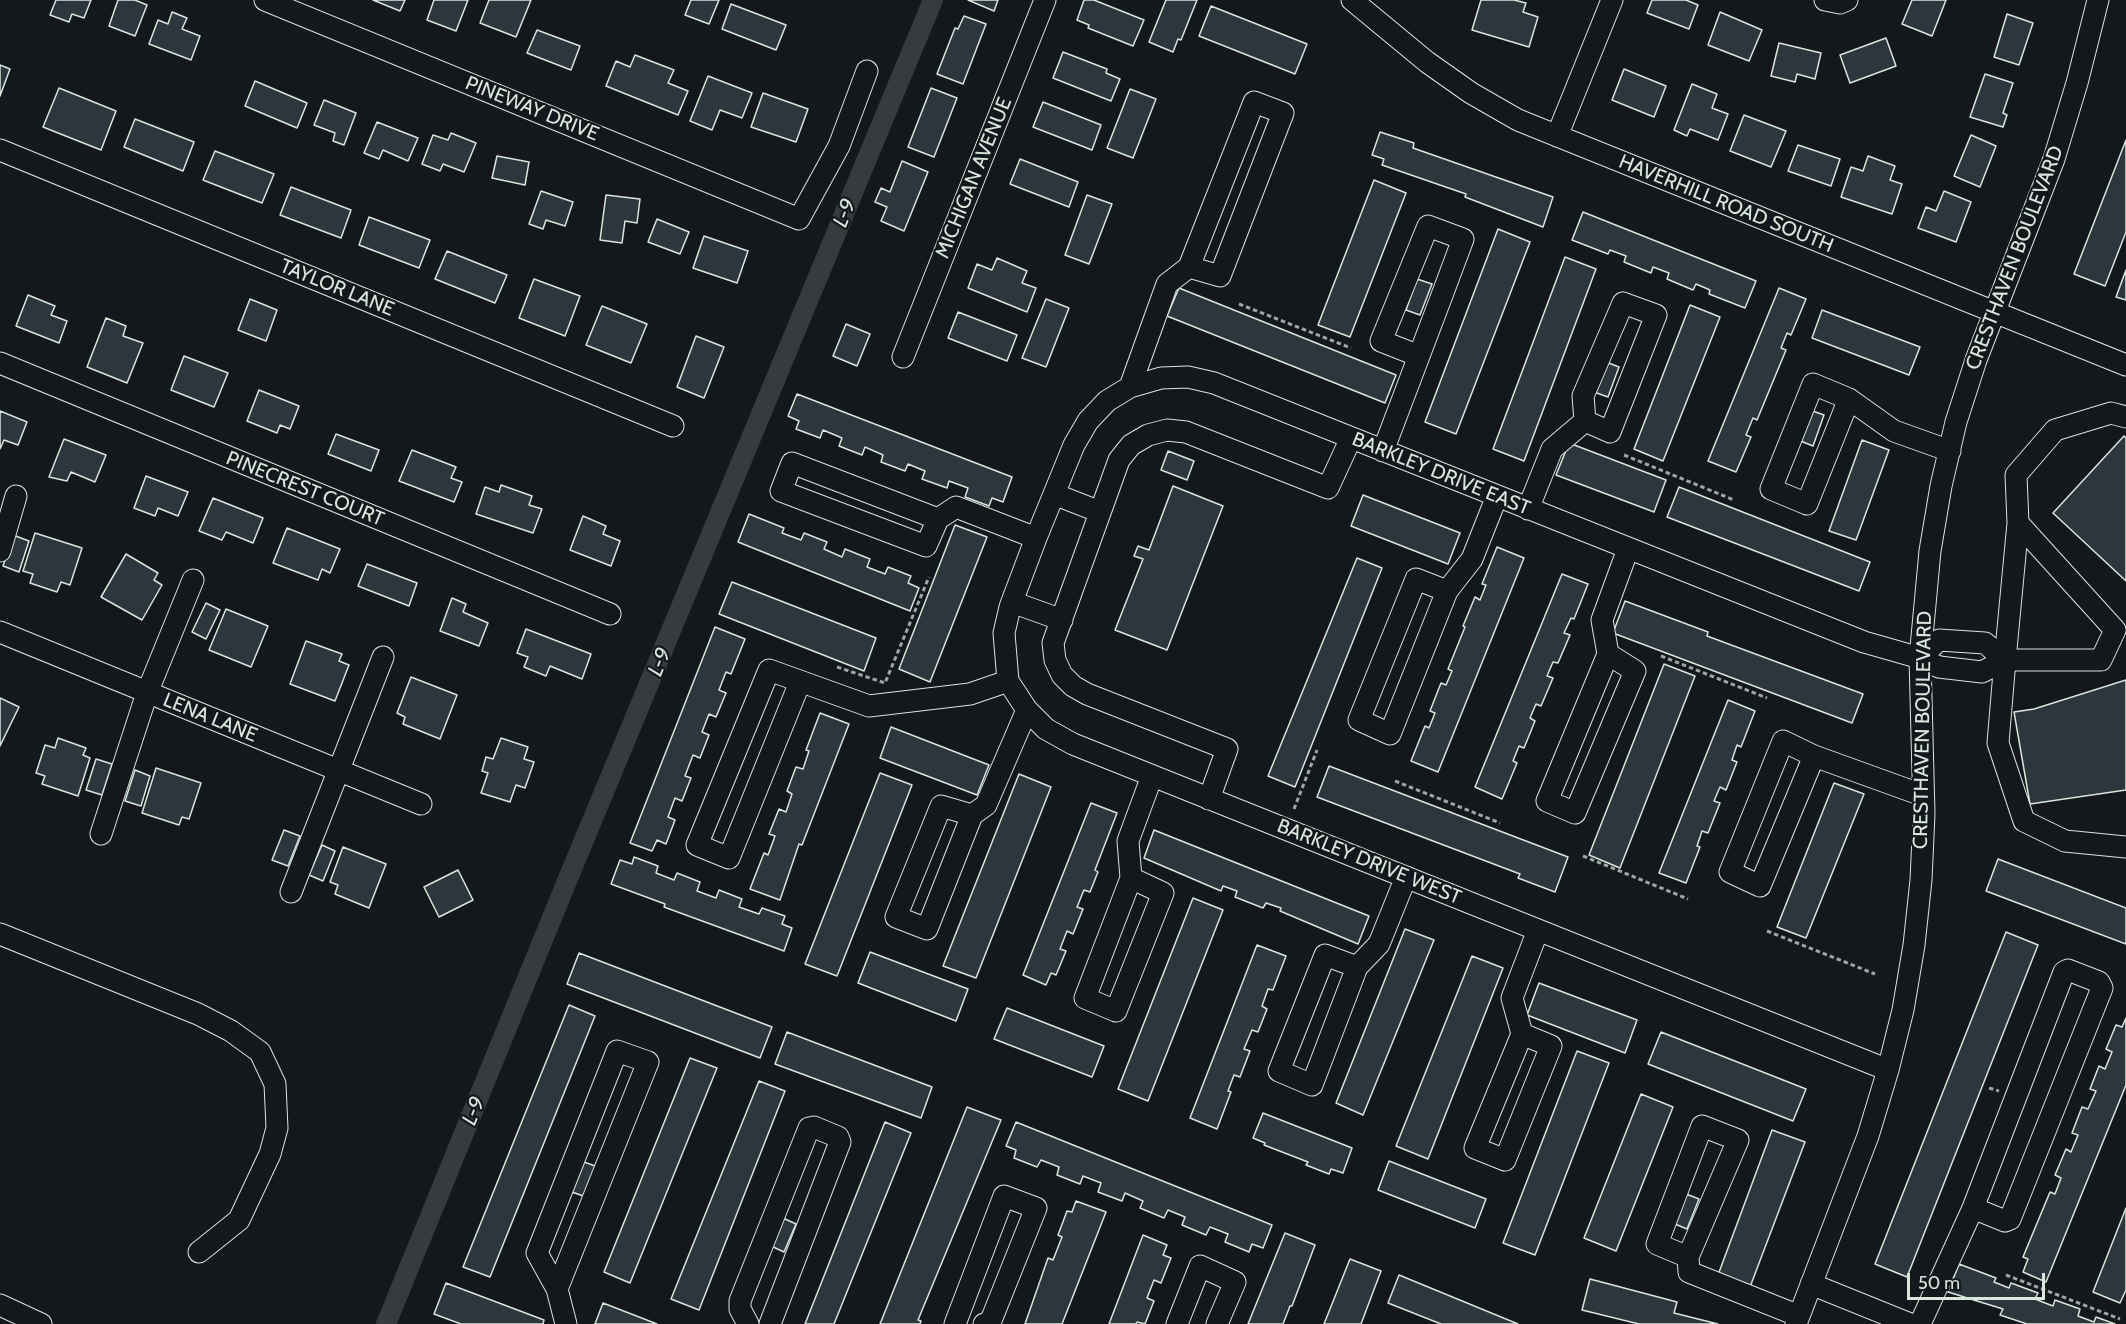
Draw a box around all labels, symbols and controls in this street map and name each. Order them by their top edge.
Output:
street label: PINEWAY DRIVE [462,71,602,147]
street label: MICHIGAN AVENUE [931,94,1017,262]
street label: CRESTHAVEN BOULEVARD [1961,143,2069,373]
street label: HAVERHILL ROAD SOUTH [1615,150,1837,258]
water label: L-9 [828,195,862,231]
street label: TAYLOR LANE [276,254,398,322]
street label: BARKLEY DRIVE EAST [1349,427,1533,521]
street label: PINECREST COURT [223,446,387,532]
street label: CRESTHAVEN BOULEVARD [1909,611,1937,849]
water label: L-9 [643,644,677,680]
street label: LENA LANE [159,688,261,748]
street label: BARKLEY DRIVE WEST [1273,814,1465,910]
water label: L-9 [457,1093,491,1129]
scale bar [1910,1261,2048,1299]
text: 50 m [1918,1272,1960,1294]

